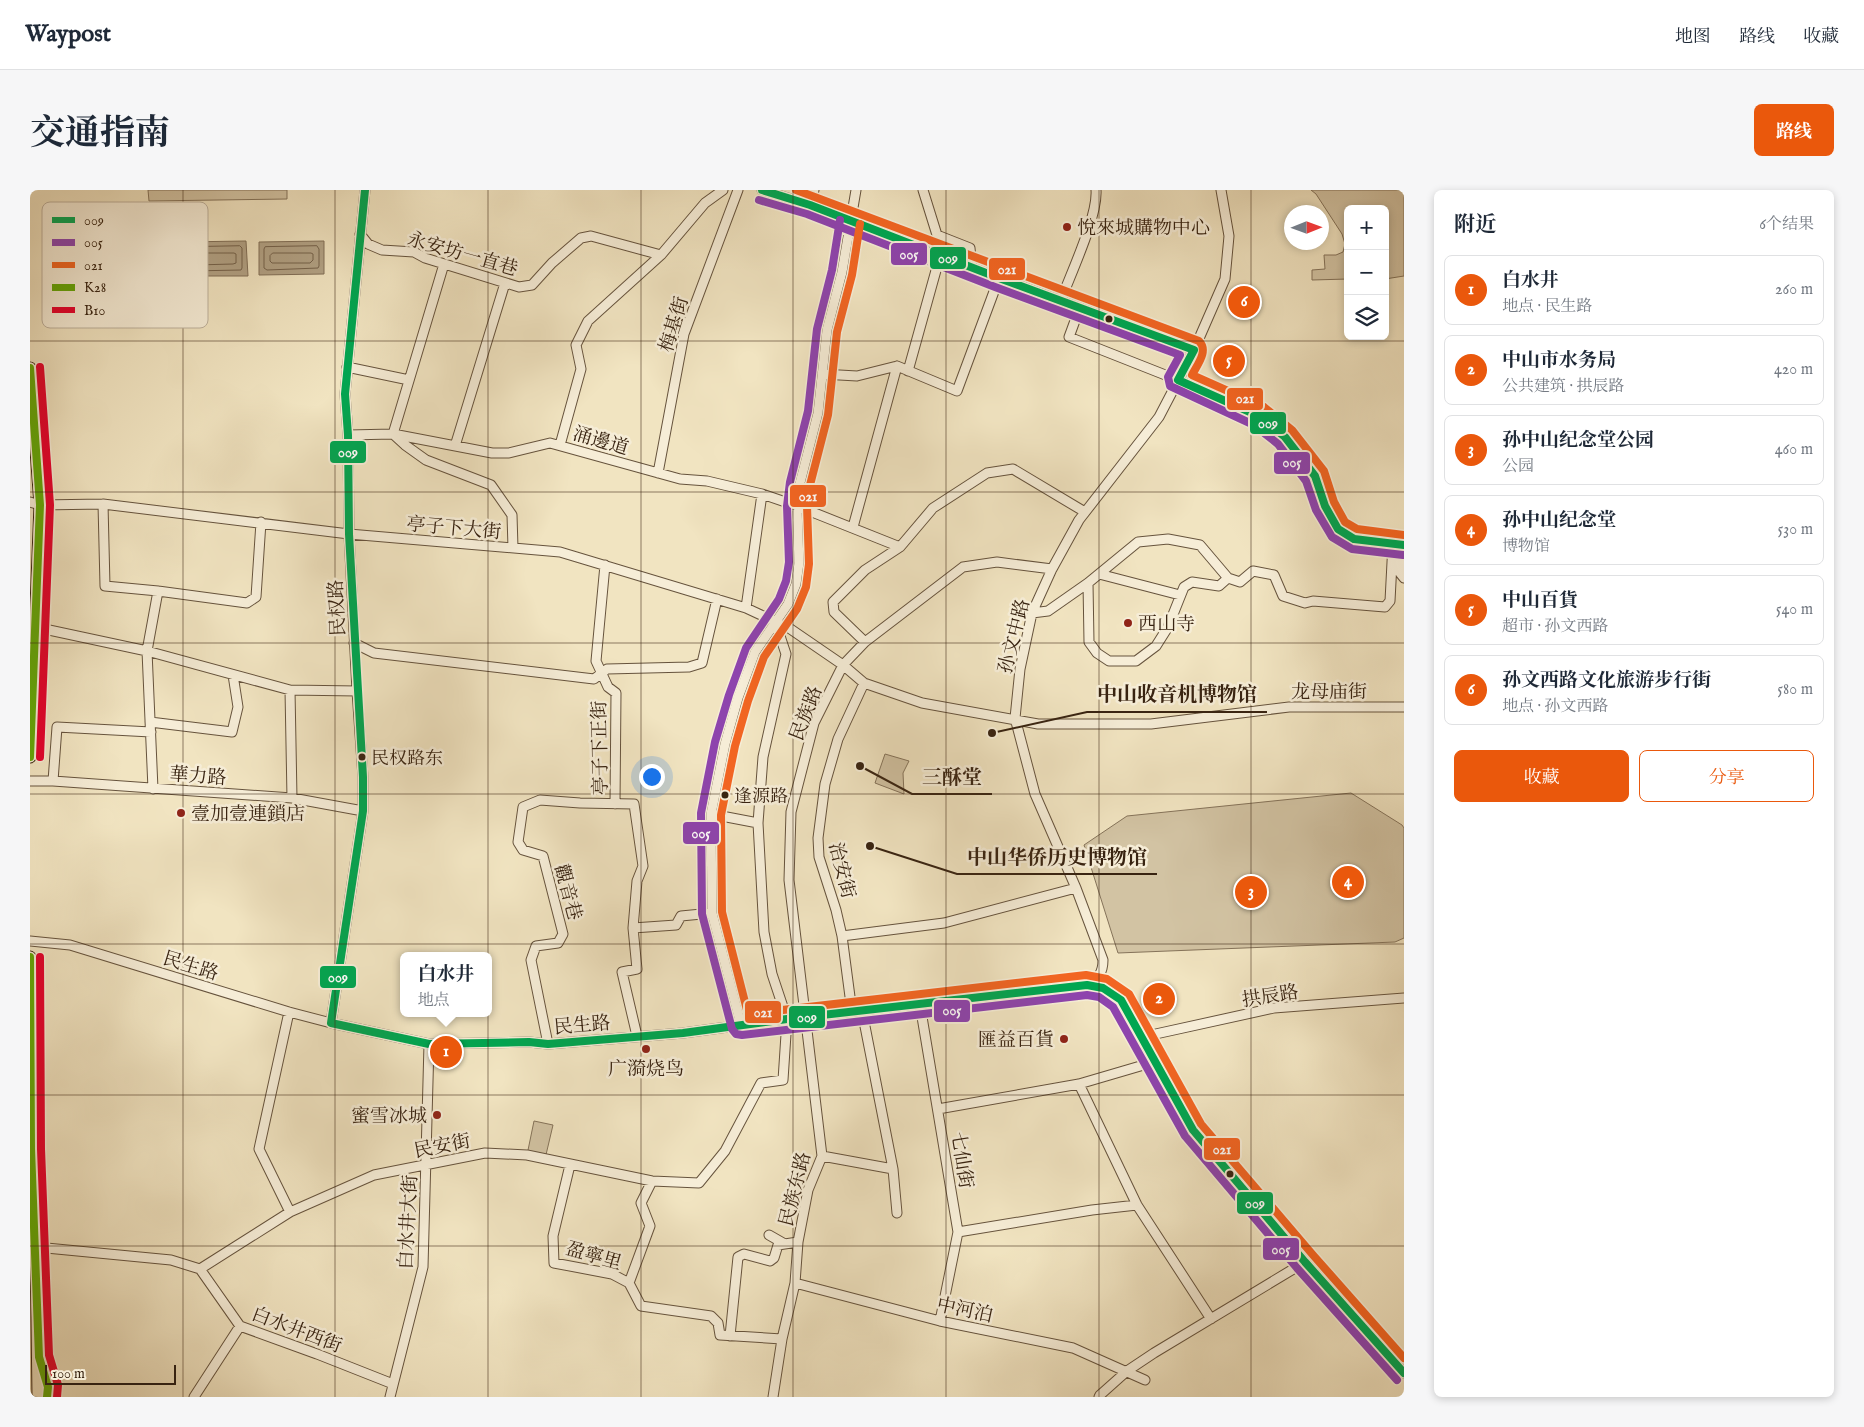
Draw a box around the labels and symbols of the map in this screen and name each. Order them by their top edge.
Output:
legend [42,202,208,328]
north arrow [1284,205,1329,250]
text: 009 [84,212,104,230]
place label: 悅來城購物中心 [1077,217,1210,241]
marker: 悅來城購物中心 [1061,221,1073,233]
street label: 永安坊一直巷 [404,228,521,282]
text: 005 [84,234,103,252]
line badge: 005 [890,242,928,266]
text: 005 [900,246,918,264]
line badge: 009 [929,246,967,270]
text: 009 [938,250,958,268]
text: 021 [84,257,103,275]
line badge: 021 [988,257,1026,281]
text: 021 [998,261,1016,279]
text: K28 [84,279,106,297]
pin: 6 [1228,283,1260,321]
street label: 梅基街 [655,294,695,355]
text: B10 [84,302,105,320]
unlabelled marker [1104,314,1114,324]
pin: 5 [1213,342,1245,380]
line badge: 021 [1226,387,1264,411]
text: 021 [1236,390,1254,408]
line badge: 009 [1249,411,1287,435]
text: 009 [1258,415,1278,433]
street label: 涌邊道 [570,423,631,461]
line badge: 009 [329,440,367,464]
text: 009 [338,444,358,462]
line badge: 005 [1273,451,1311,475]
text: 005 [1283,454,1301,472]
line badge: 021 [789,484,827,508]
text: 021 [799,488,817,506]
street label: 亭子下大街 [405,513,502,545]
street label: 民权路 [325,579,351,637]
street label: 孙文中路 [994,597,1036,676]
place label: 西山寺 [1138,613,1195,637]
marker: 西山寺 [1122,617,1134,629]
callout: 中山收音机博物馆 [1087,677,1267,712]
street label: 龙母庙街 [1291,681,1367,705]
street label: 民族路 [785,683,828,745]
text: 中山收音机博物馆 [1097,683,1257,708]
street label: 亭子下正街 [588,700,614,796]
place label: 民权路东 [371,748,443,771]
marker: 民权路东 [357,752,367,762]
callout: 三酥堂 [912,759,992,794]
street label: 華力路 [169,763,227,791]
your location [639,764,665,790]
text: 三酥堂 [922,766,982,791]
place label: 逢源路 [734,786,788,809]
marker: 逢源路 [720,790,730,800]
place label: 壹加壹連鎖店 [191,803,305,827]
marker: 壹加壹連鎖店 [175,807,187,819]
line badge: 005 [682,821,720,845]
text: 005 [692,825,710,843]
callout: 中山华侨历史博物馆 [957,839,1157,874]
street label: 治安街 [823,840,860,901]
text: 中山华侨历史博物馆 [967,846,1147,871]
street label: 觀音巷 [548,862,586,923]
pin: 4 [1332,863,1364,901]
pin: 3 [1235,873,1267,911]
street label: 民生路 [160,947,221,987]
line badge: 009 [319,965,357,989]
text: 009 [328,969,348,987]
pin: 2 [1143,980,1175,1018]
street label: 拱辰路 [1240,981,1300,1013]
line badge: 005 [933,999,971,1023]
line badge: 021 [744,1000,782,1024]
text: 005 [943,1002,961,1020]
text: 021 [754,1004,772,1022]
line badge: 009 [788,1005,826,1029]
text: 009 [797,1009,817,1027]
street label: 民生路 [553,1012,612,1040]
place label: 匯益百貨 [978,1029,1054,1053]
pin: 1 [430,1033,462,1071]
marker: 匯益百貨 [1058,1033,1070,1045]
marker: 广漪烧鸟 [640,1043,652,1055]
place label: 广漪烧鸟 [608,1058,684,1082]
place label: 蜜雪冰城 [351,1105,427,1129]
marker: 蜜雪冰城 [431,1109,443,1121]
street label: 民安街 [412,1130,473,1164]
street label: 七仙街 [945,1130,977,1190]
line badge: 021 [1203,1137,1241,1161]
text: 021 [1213,1141,1231,1159]
street label: 民族东路 [775,1150,817,1229]
unlabelled marker [1225,1169,1235,1179]
street label: 白水井大街 [395,1174,423,1270]
line badge: 009 [1236,1191,1274,1215]
text: 009 [1245,1195,1265,1213]
line badge: 005 [1262,1237,1300,1261]
street label: 盈寧里 [563,1238,624,1276]
text: 005 [1272,1241,1290,1259]
street label: 中河泊 [934,1293,995,1329]
street label: 白水井西街 [248,1303,345,1359]
scale bar [45,1362,176,1385]

